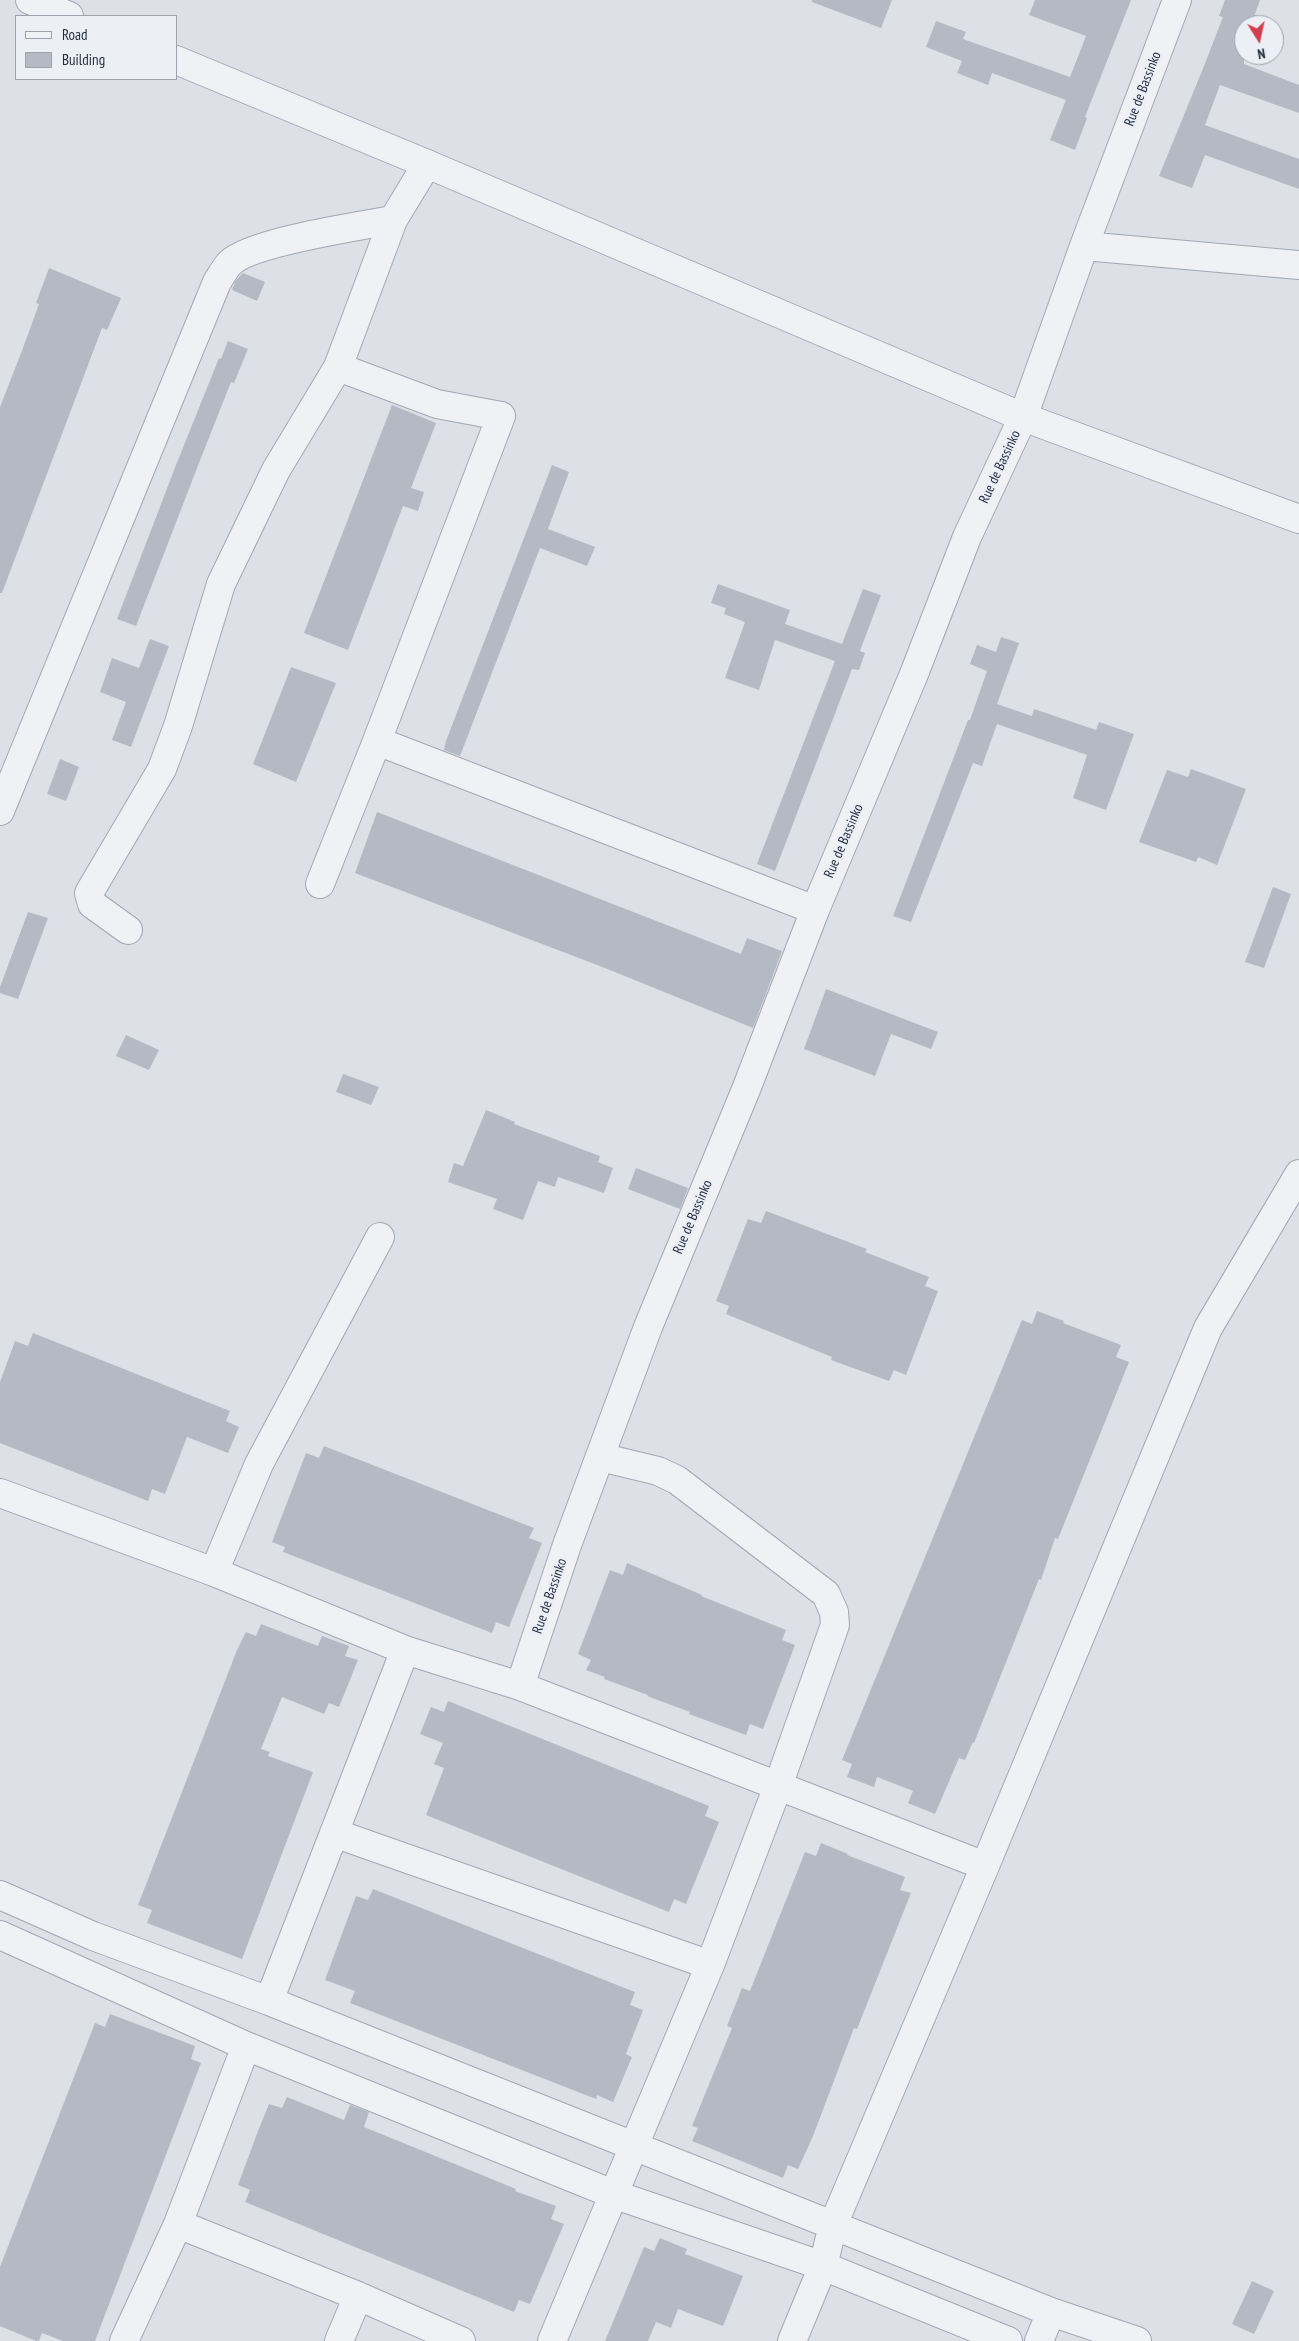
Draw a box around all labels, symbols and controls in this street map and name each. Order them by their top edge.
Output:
legend [15,15,178,80]
north arrow [1234,15,1284,65]
text: Road [62,25,88,44]
text: N [1256,44,1267,63]
street label: Rue de Bassinko [1121,49,1165,129]
text: Building [62,50,105,69]
street label: Rue de Bassinko [976,428,1024,506]
street label: Rue de Bassinko [821,802,867,880]
street label: Rue de Bassinko [670,1178,716,1256]
street label: Rue de Bassinko [529,1556,571,1636]

